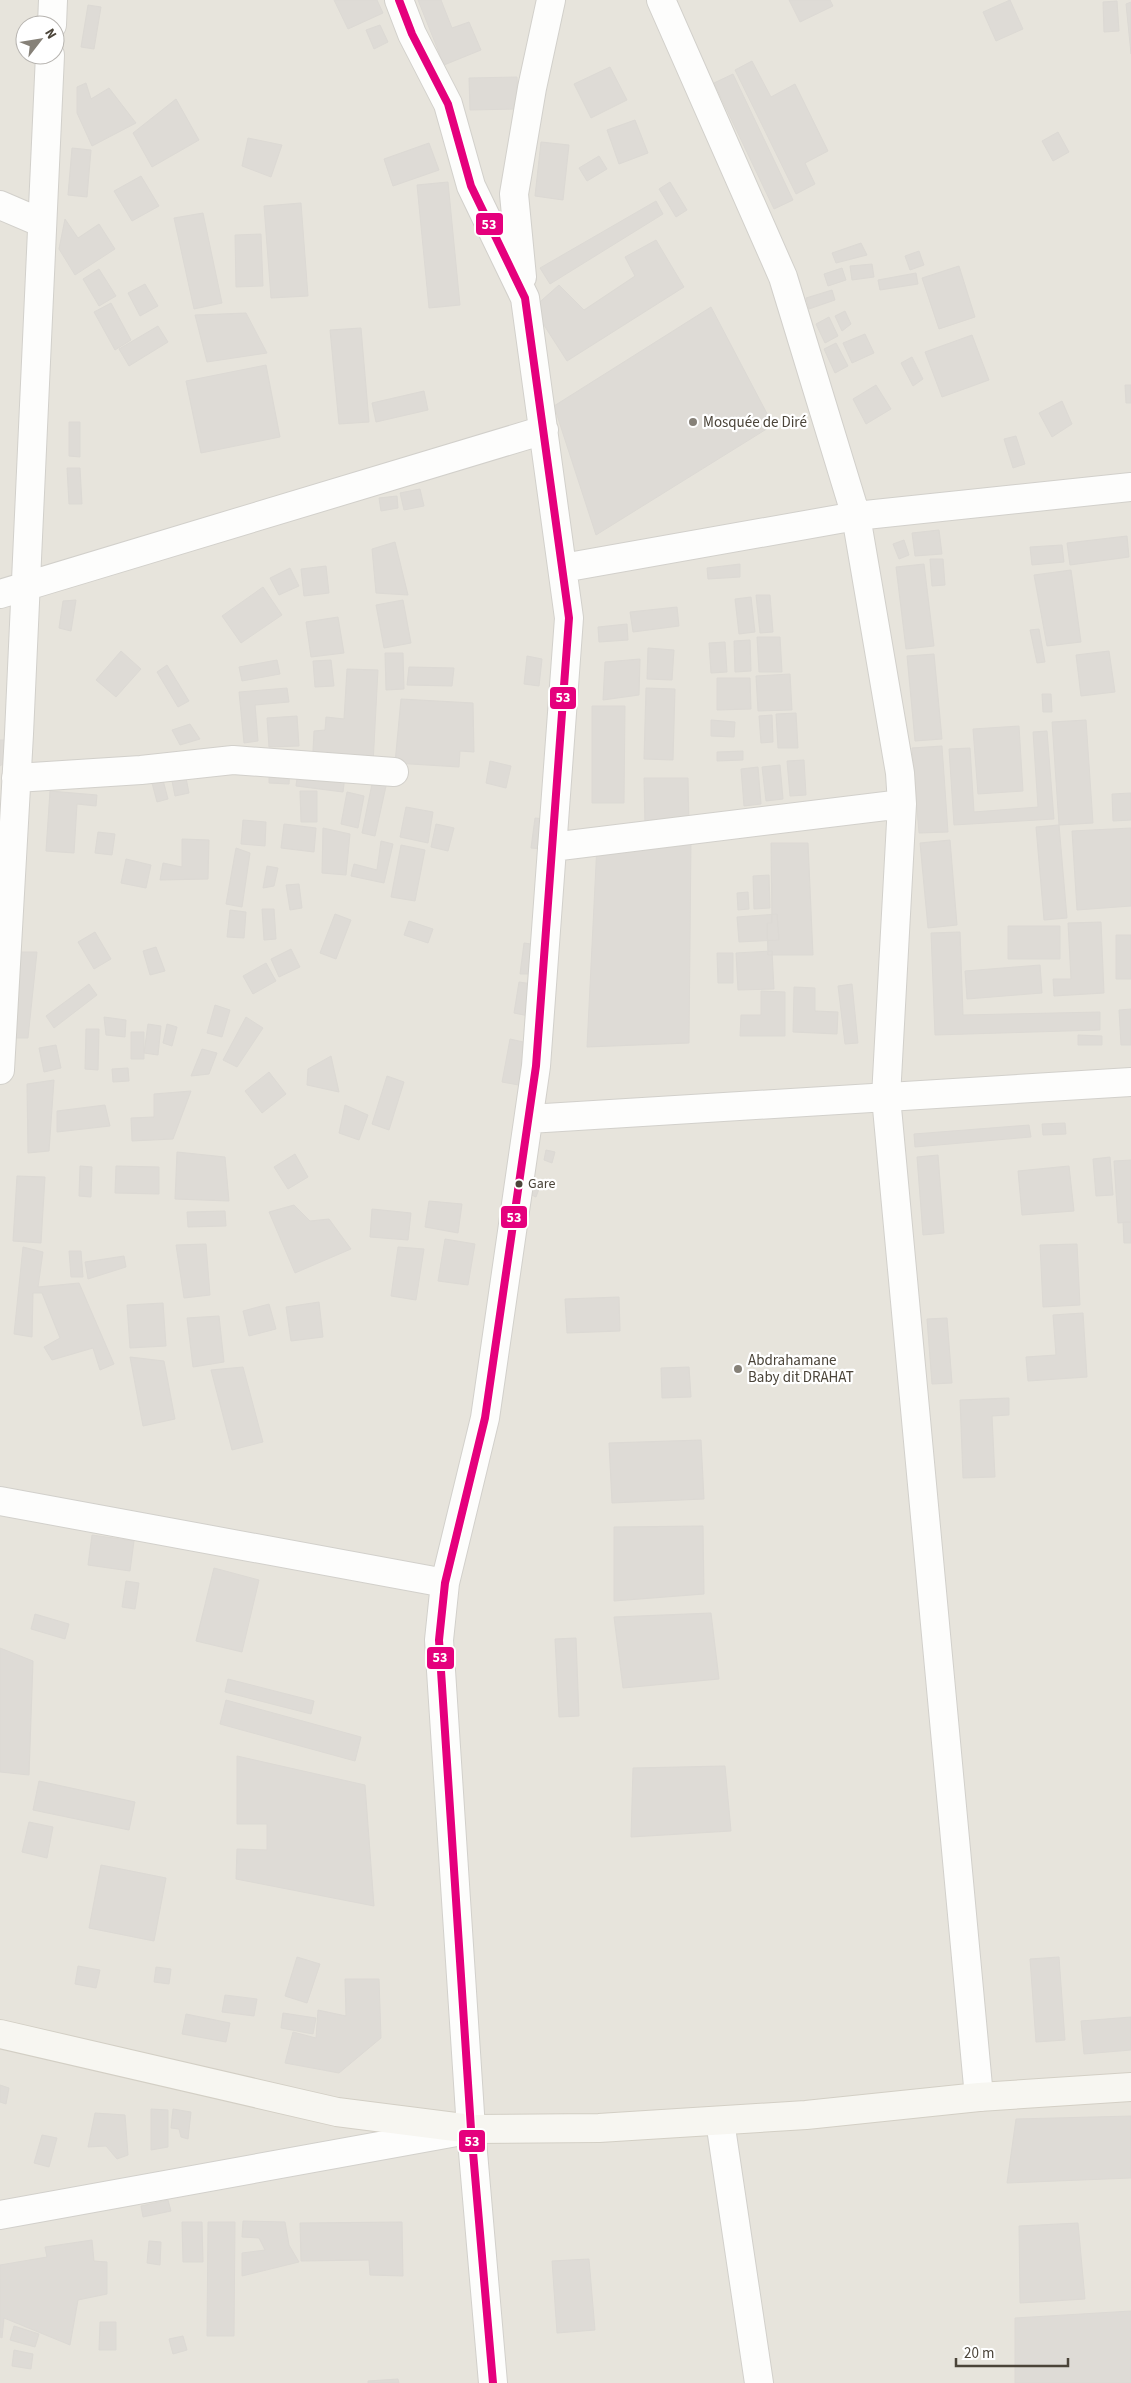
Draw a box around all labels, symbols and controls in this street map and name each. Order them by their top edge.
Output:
north arrow [15,15,65,65]
text: N [39,25,61,43]
line badge: 53 [475,212,504,236]
text: 53 [482,215,496,235]
place label: Mosquée de Diré [703,412,807,433]
marker: Mosquée de Diré [687,416,699,428]
line badge: 53 [549,686,577,710]
text: 53 [556,688,570,708]
place label: Gare [528,1174,555,1194]
marker: Gare [514,1179,524,1189]
line badge: 53 [500,1205,528,1229]
text: 53 [507,1208,521,1228]
place label: Abdrahamane Baby dit DRAHAT [748,1350,854,1388]
marker: Abdrahamane Baby dit DRAHAT [732,1363,744,1375]
line badge: 53 [426,1646,455,1670]
text: 53 [433,1648,447,1668]
line badge: 53 [458,2129,486,2153]
text: 53 [465,2132,479,2152]
scale bar [956,2336,1068,2368]
text: 20 m [964,2343,994,2364]

